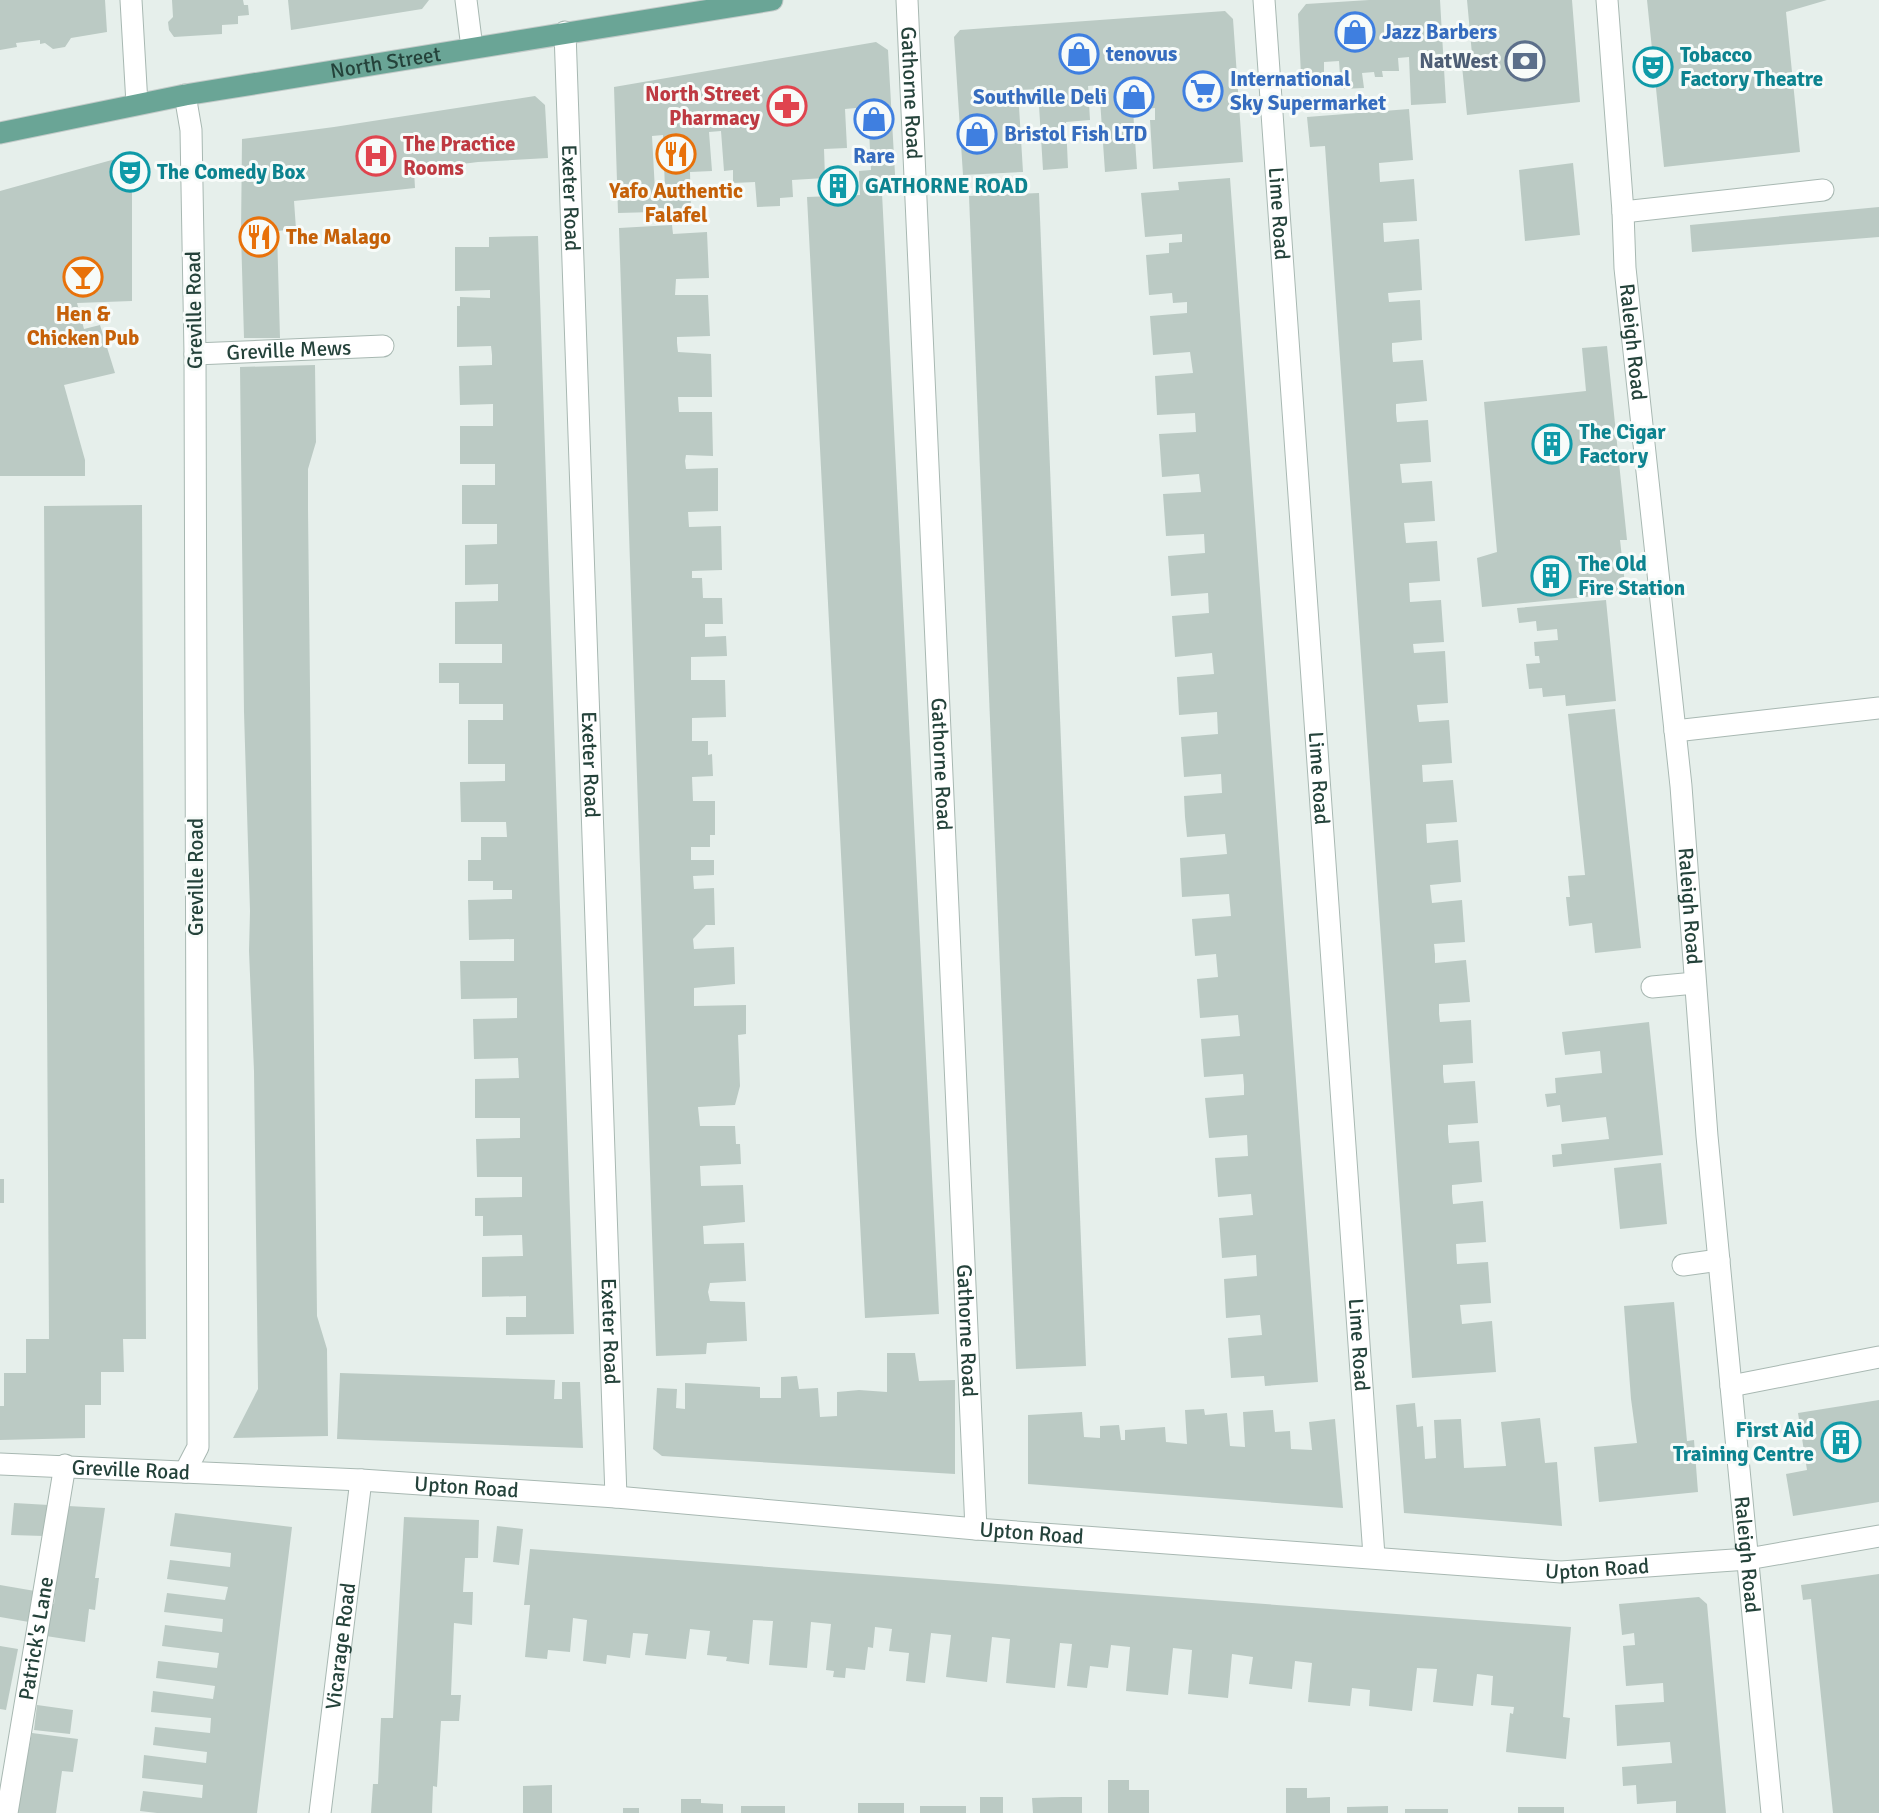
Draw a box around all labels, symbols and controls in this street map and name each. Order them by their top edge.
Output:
shop icon: Jazz Barbers [1334,11,1376,53]
place label: Jazz Barbers [1382,19,1497,45]
street label: Gathorne Road [895,26,927,160]
shop icon: tenovus [1058,33,1100,75]
bank icon: NatWest [1504,40,1546,82]
street label: North Street [328,41,443,84]
place label: tenovus [1105,41,1177,67]
place label: Tobacco Factory Theatre [1680,42,1823,92]
theatre icon: Tobacco Factory Theatre [1632,46,1674,88]
place label: NatWest [1419,48,1498,74]
place label: International Sky Supermarket [1230,66,1386,116]
supermarket icon: International Sky Supermarket [1182,70,1224,112]
shop icon: Southville Deli [1113,76,1155,118]
place label: North Street Pharmacy [645,81,761,131]
place label: Southville Deli [973,84,1107,110]
pharmacy icon: North Street Pharmacy [766,85,808,127]
shop icon: Rare [853,98,895,140]
shop icon: Bristol Fish LTD [956,113,998,155]
place label: Bristol Fish LTD [1004,121,1147,147]
place label: The Practice Rooms [403,131,515,181]
restaurant icon: Yafo Authentic Falafel [655,133,697,175]
hospital icon: The Practice Rooms [355,135,397,177]
place label: Rare [853,143,895,169]
street label: Exeter Road [556,144,586,252]
theatre icon: The Comedy Box [109,151,151,193]
place label: The Comedy Box [157,159,306,185]
building icon: GATHORNE ROAD [817,165,859,207]
street label: Lime Road [1263,166,1295,261]
place label: GATHORNE ROAD [865,173,1028,199]
place label: Yafo Authentic Falafel [608,178,743,228]
restaurant icon: The Malago [238,216,280,258]
place label: The Malago [286,224,391,250]
street label: Greville Road [180,251,208,369]
bar icon: Hen & Chicken Pub [62,256,104,298]
street label: Raleigh Road [1614,282,1652,402]
place label: Hen & Chicken Pub [27,301,139,351]
street label: Greville Mews [226,334,352,366]
place label: The Cigar Factory [1579,419,1666,469]
building icon: The Cigar Factory [1531,423,1573,465]
place label: The Old Fire Station [1578,551,1685,601]
building icon: The Old Fire Station [1530,555,1572,597]
street label: Gathorne Road [926,697,957,831]
street label: Exeter Road [576,711,605,818]
street label: Lime Road [1303,731,1335,825]
street label: Greville Road [183,818,209,936]
street label: Raleigh Road [1673,846,1707,966]
street label: Gathorne Road [951,1264,983,1398]
street label: Exeter Road [595,1277,625,1385]
street label: Lime Road [1343,1297,1375,1392]
place label: First Aid Training Centre [1673,1417,1814,1467]
building icon: First Aid Training Centre [1820,1421,1862,1463]
street label: Greville Road [71,1454,190,1485]
street label: Upton Road [413,1471,519,1503]
street label: Raleigh Road [1729,1495,1766,1614]
street label: Upton Road [979,1516,1085,1550]
street label: Upton Road [1544,1553,1650,1585]
street label: Patrick's Lane [13,1575,59,1702]
street label: Vicarage Road [320,1581,361,1711]

